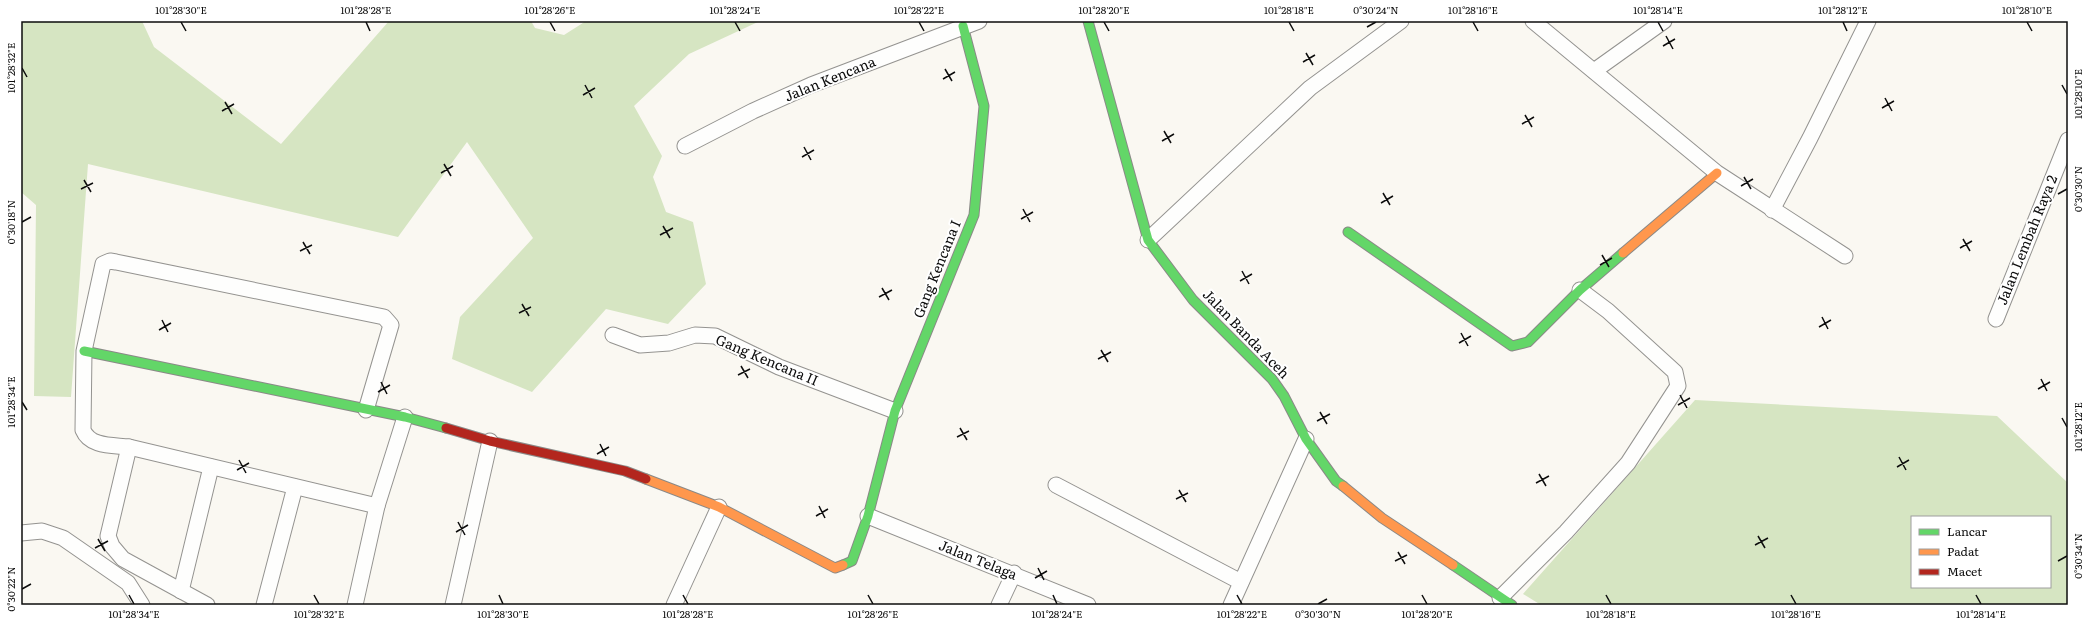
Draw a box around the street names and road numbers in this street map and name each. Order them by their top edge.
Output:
street label: Jalan Kencana [781,51,879,105]
street label: Jalan Lembah Raya 2 [1991,172,2061,307]
street label: Gang Kencana I [907,217,965,321]
street label: Jalan Banda Aceh [1199,284,1295,382]
street label: Gang Kencana II [713,328,822,390]
street label: Jalan Telaga [936,534,1021,584]

